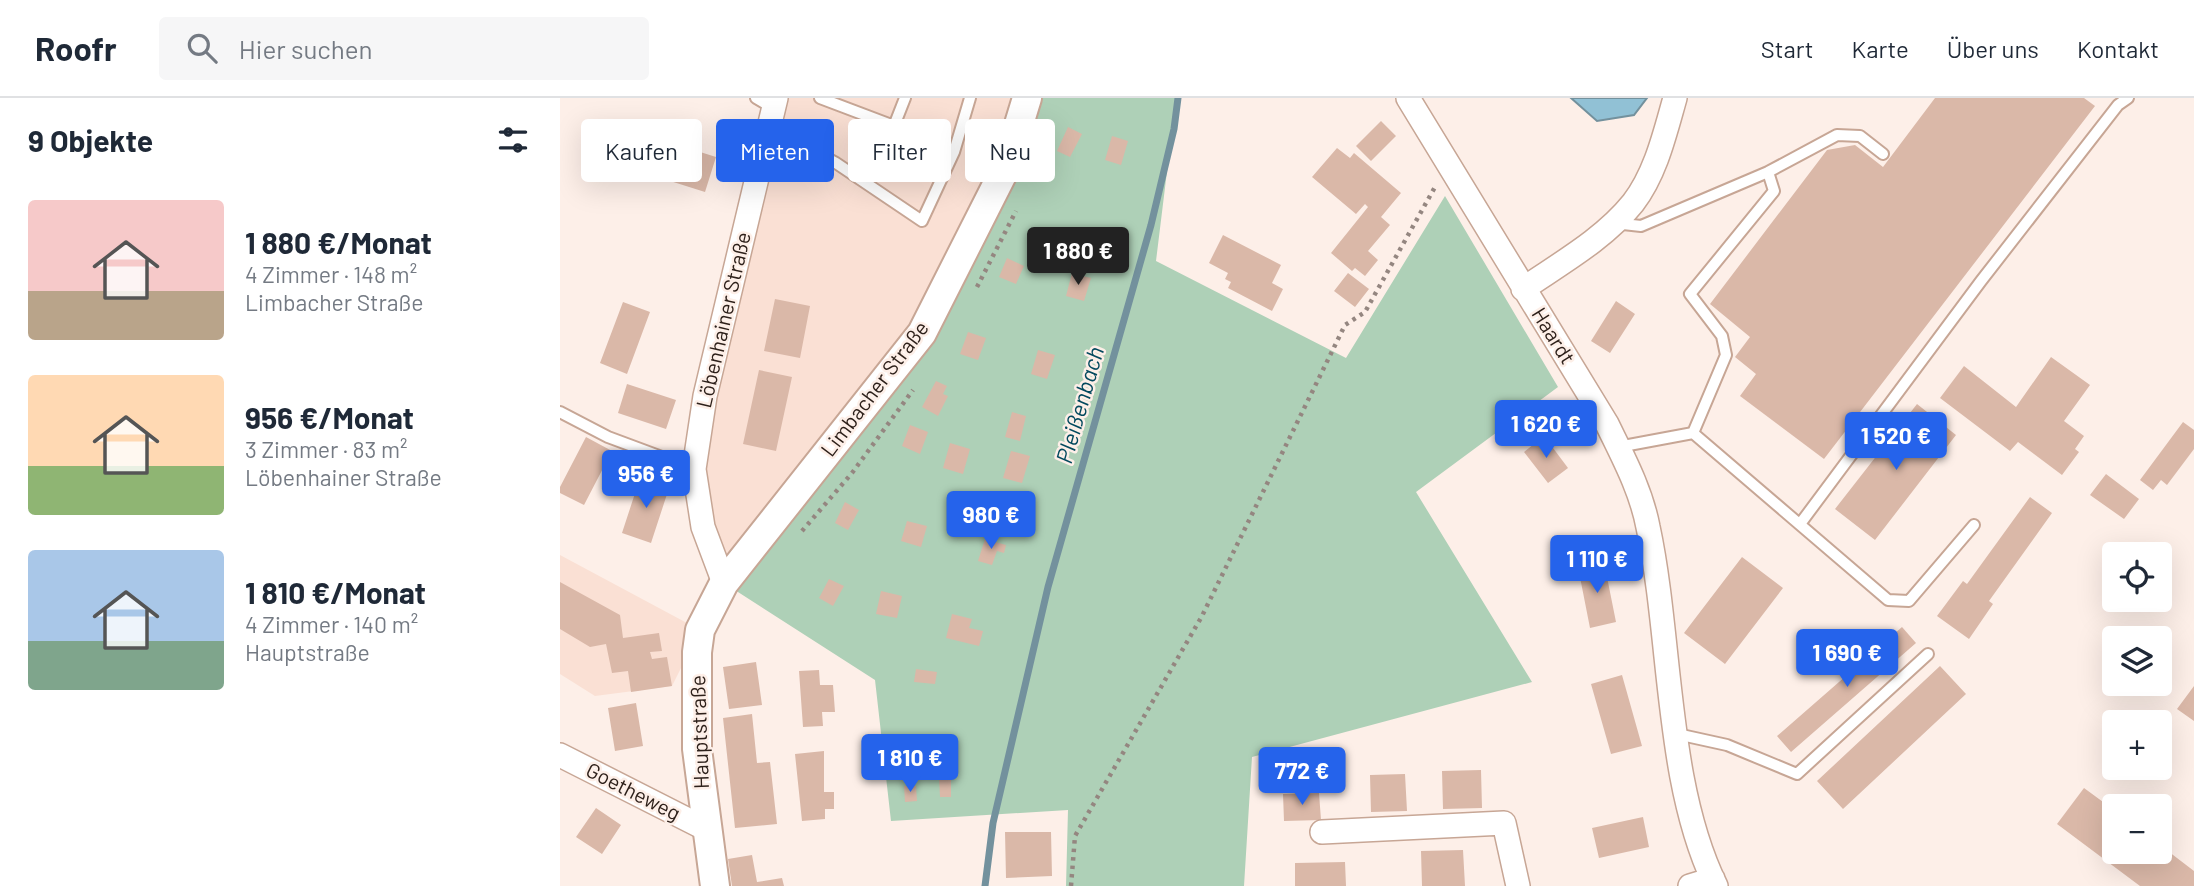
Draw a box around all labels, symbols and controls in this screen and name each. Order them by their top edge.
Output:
search box [159,17,649,80]
text: Roofr [35,28,117,68]
icon: search [183,29,221,67]
text: Hier suchen [239,33,373,64]
text: Start [1761,34,1814,63]
text: Karte [1852,34,1909,63]
text: Über uns [1947,34,2039,63]
text: Kontakt [2077,34,2159,63]
chip: Kaufen [581,119,702,182]
chip: Mieten [716,119,834,182]
chip: Filter [848,119,951,182]
chip: Neu [965,119,1055,182]
icon: filters [494,121,532,159]
text: 9 Objekte [28,122,153,158]
text: 1 880 €/Monat [245,224,432,260]
icon: home [84,228,168,312]
pin: 1 880 € [1013,228,1143,287]
street label: Löbenhainer Straße [690,229,755,410]
text: 1 880 € [1043,236,1113,264]
text: 4 Zimmer · 148 m² [245,260,417,288]
text: Limbacher Straße [245,288,424,316]
street label: Haardt [1527,302,1581,368]
street label: Limbacher Straße [815,315,933,461]
water label: Pleißenbach [1049,343,1109,466]
text: 956 €/Monat [245,399,414,435]
pin: 1 620 € [1481,400,1611,460]
icon: home [84,403,168,487]
text: 1 620 € [1511,409,1581,437]
pin: 1 520 € [1831,412,1961,472]
text: 1 520 € [1861,421,1931,449]
text: 3 Zimmer · 83 m² [245,435,407,463]
pin: 956 € [597,450,695,510]
text: 956 € [618,459,674,487]
text: Löbenhainer Straße [245,463,442,491]
pin: 980 € [942,491,1040,551]
text: 980 € [963,500,1019,528]
pin: 1 110 € [1532,536,1662,595]
map controls [2102,542,2172,864]
button: locate [2102,542,2172,612]
text: 1 110 € [1566,544,1628,572]
text: 1 810 €/Monat [245,574,426,610]
icon: home [84,578,168,662]
text: 4 Zimmer · 140 m² [245,610,418,638]
button: layers [2102,626,2172,696]
pin: 1 690 € [1782,630,1912,689]
text: Hauptstraße [245,638,370,666]
text: 1 690 € [1812,638,1882,666]
street label: Hauptstraße [684,675,713,789]
button: + [2102,710,2172,780]
pin: 1 810 € [845,734,975,794]
text: 1 810 € [877,743,943,771]
pin: 772 € [1253,748,1351,807]
street label: Goetheweg [582,756,685,825]
text: 772 € [1275,756,1329,784]
button: − [2102,794,2172,864]

